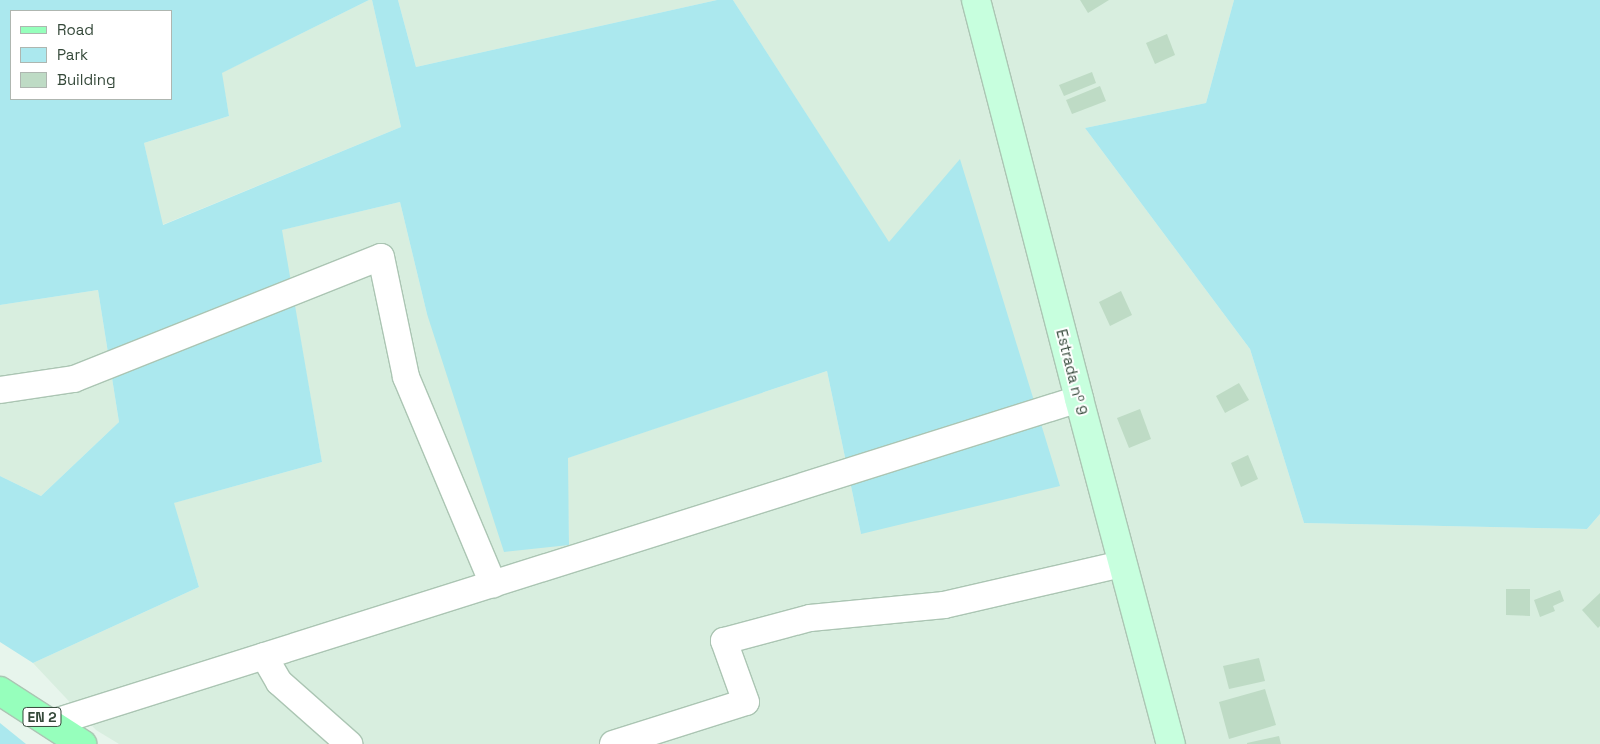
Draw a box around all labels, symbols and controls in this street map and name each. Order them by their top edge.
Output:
legend [10,10,172,100]
text: Road [57,20,94,39]
text: Park [57,45,88,64]
text: Building [57,70,116,89]
street label: Estrada nº 9 [1053,327,1091,417]
road number: EN 2 [22,706,62,729]

